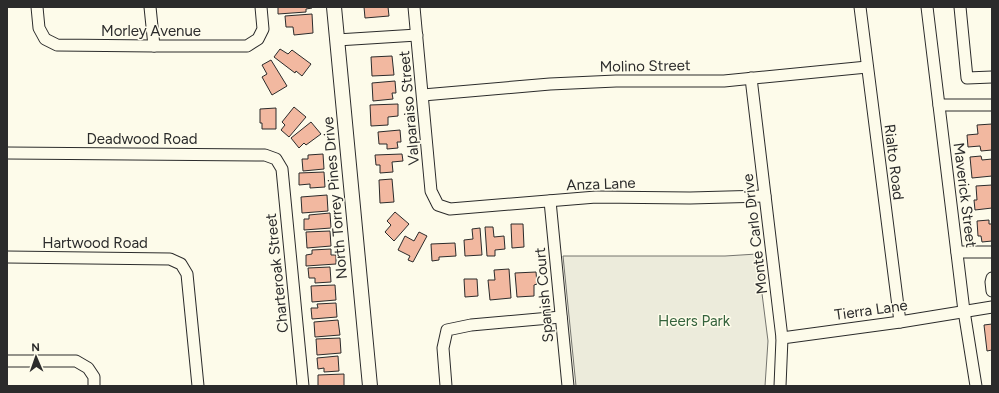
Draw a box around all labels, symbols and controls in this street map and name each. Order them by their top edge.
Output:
street label: Morley Avenue [101,22,201,40]
street label: Valparaiso Street [395,50,423,166]
street label: Molino Street [599,56,691,76]
street label: North Torrey Pines Drive [319,116,351,280]
street label: Rialto Road [880,123,908,201]
street label: Deadwood Road [87,130,197,148]
street label: Maverick Street [950,141,980,249]
street label: Monte Carlo Drive [739,173,771,295]
street label: Anza Lane [566,174,636,194]
street label: Charteroak Street [262,212,292,334]
street label: Hartwood Road [42,234,148,252]
street label: Spanish Court [531,246,557,343]
street label: Tierra Lane [833,296,909,324]
park label: Heers Park [658,312,731,330]
north arrow [16,337,56,377]
text: N [31,341,40,354]

